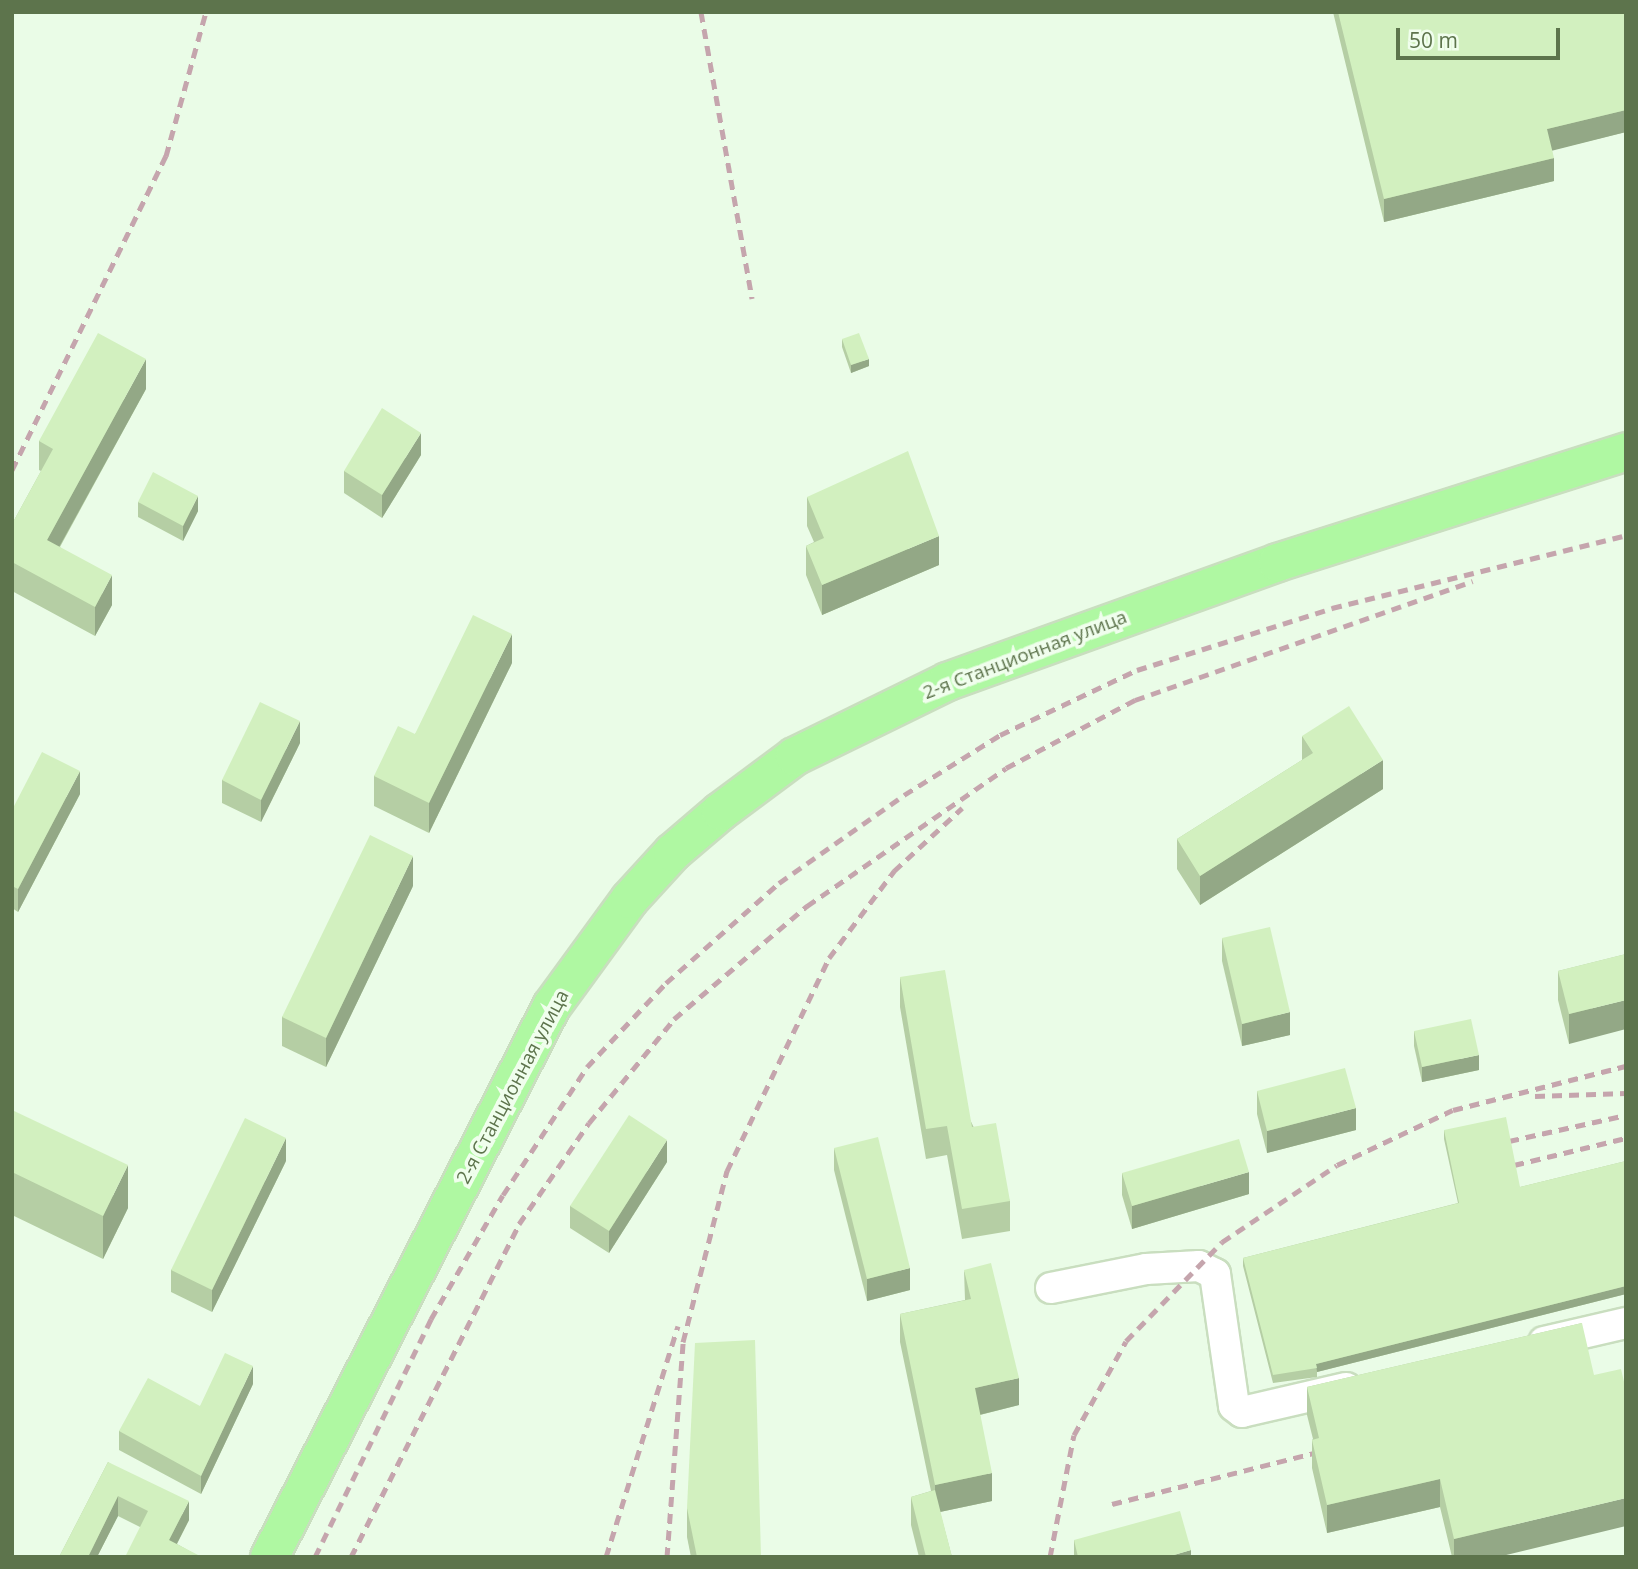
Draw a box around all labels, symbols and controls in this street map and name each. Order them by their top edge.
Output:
scale bar [1400,14,1564,58]
text: 50 m [1409,26,1458,54]
street label: 2-я Станционная улица [920,606,1130,704]
street label: 2-я Станционная улица [452,986,574,1188]

